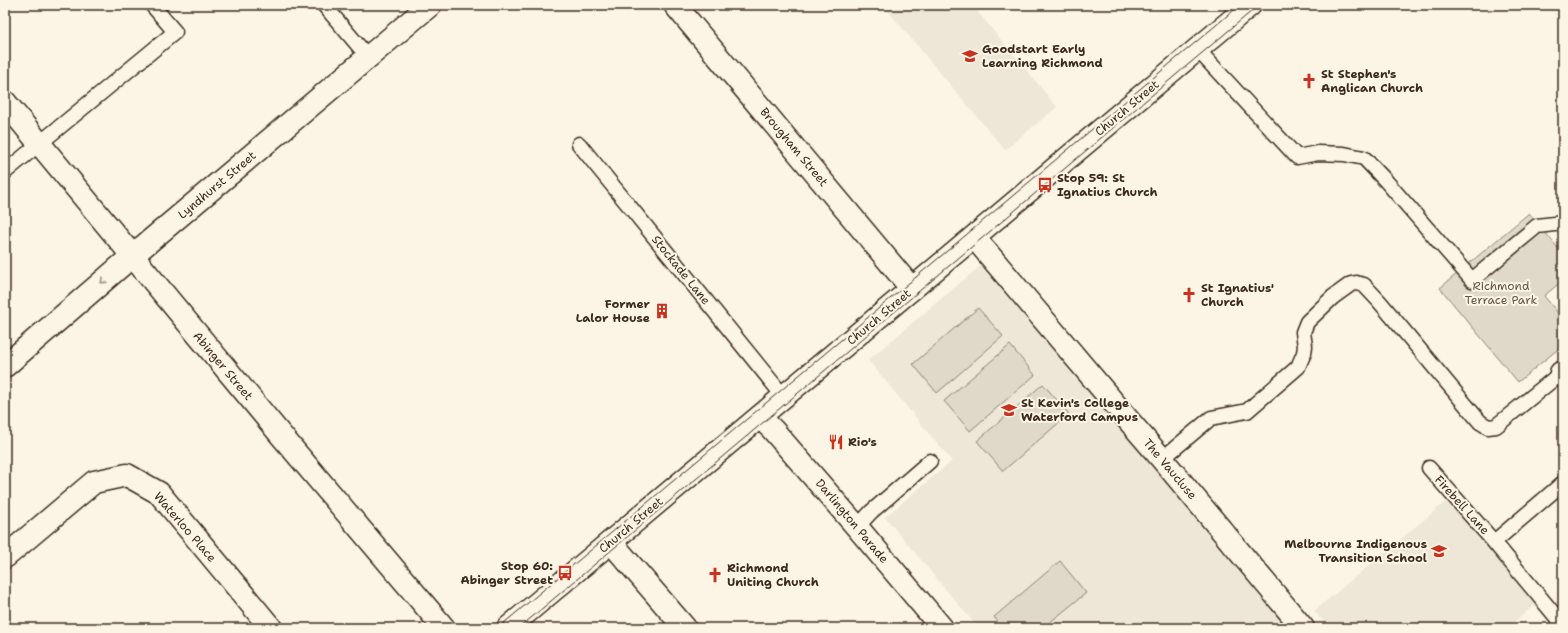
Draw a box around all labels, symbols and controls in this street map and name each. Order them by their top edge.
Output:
place label: Goodstart Early Learning Richmond [982,41,1103,71]
school or university icon: Goodstart Early Learning Richmond [961,47,979,65]
place label: St Stephen's Anglican Church [1321,66,1423,96]
church icon: St Stephen's Anglican Church [1300,72,1318,90]
street label: Church Street [1092,76,1162,140]
street label: Brougham Street [756,104,832,190]
street label: Lyndhurst Street [175,148,259,222]
place label: Stop 59: St Ignatius Church [1057,170,1157,200]
bus stop icon: Stop 59: St Ignatius Church [1036,176,1054,194]
street label: Stockade Lane [648,232,714,308]
one-way arrow [100,277,107,284]
park label: Richmond Terrace Park [1465,278,1537,308]
place label: St Ignatius' Church [1201,280,1274,310]
street label: Church Street [844,285,914,349]
church icon: St Ignatius' Church [1180,286,1198,304]
place label: Former Lalor House [576,296,651,326]
building icon: Former Lalor House [653,302,671,320]
street label: Abinger Street [190,328,256,404]
place label: St Kevin's College Waterford Campus [1021,395,1138,425]
school or university icon: St Kevin's College Waterford Campus [1000,401,1018,419]
restaurant icon: Rio's [827,433,845,451]
place label: Rio's [848,434,877,450]
street label: The Vaucluse [1140,435,1200,503]
street label: Firebell Lane [1431,472,1493,538]
street label: Darlington Parade [812,476,892,567]
street label: Waterloo Place [150,489,220,566]
street label: Church Street [596,493,666,557]
place label: Melbourne Indigenous Transition School [1284,536,1427,566]
school or university icon: Melbourne Indigenous Transition School [1430,542,1448,560]
place label: Stop 60: Abinger Street [460,558,553,588]
place label: Richmond Uniting Church [727,560,819,590]
bus stop icon: Stop 60: Abinger Street [556,564,574,582]
church icon: Richmond Uniting Church [706,566,724,584]

